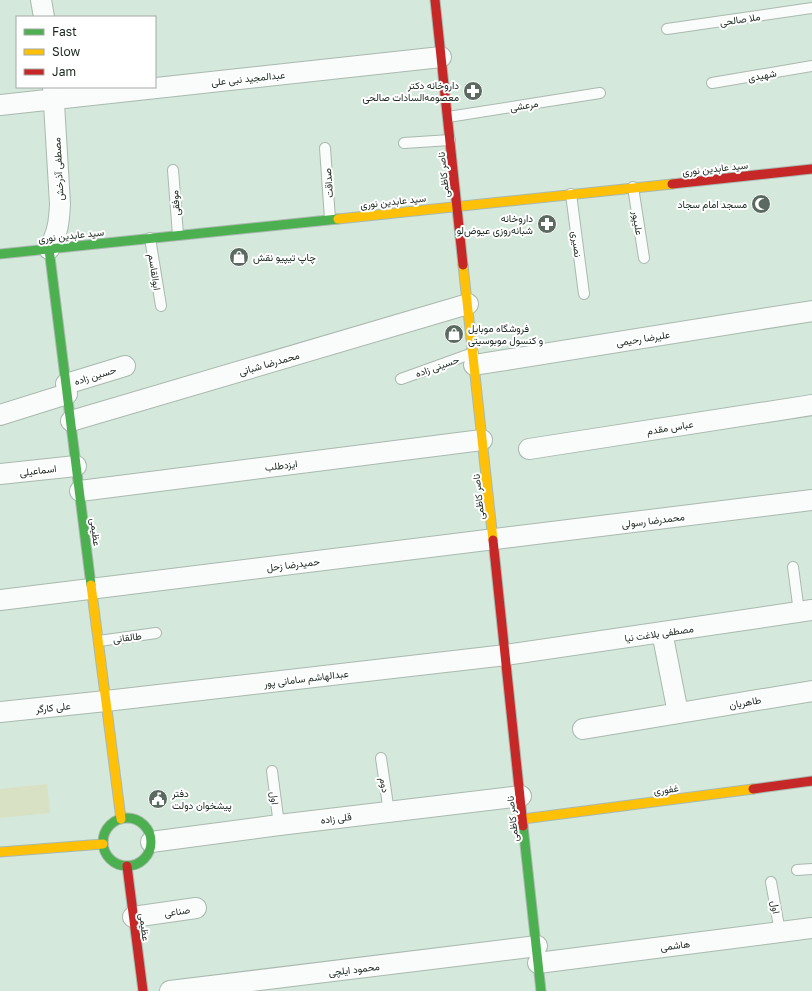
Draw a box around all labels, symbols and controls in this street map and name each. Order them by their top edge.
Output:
street label: ملا صالحی [719,10,761,29]
legend [16,16,156,88]
text: Fast [52,24,77,39]
text: Slow [52,44,80,59]
text: Jam [52,64,76,79]
street label: شهیدی [747,67,778,84]
street label: عبدالمجید نبی علی [210,68,286,89]
place label: داروخانه دکتر معصومه‌السادات صالحی [363,79,459,104]
pharmacy icon: داروخانه دکتر معصومه‌السادات صالحی [462,80,484,102]
street label: مرعشی [509,97,539,114]
street label: مصطفی آذرخش [50,137,67,201]
street label: ناصر کاظمی [435,151,452,199]
street label: سید عابدین نوری [681,159,749,178]
street label: صداقت [321,168,335,198]
street label: موفقی [168,190,183,216]
street label: سید عابدین نوری [359,192,427,211]
mosque icon: مسجد امام سجاد [750,193,772,215]
place label: مسجد امام سجاد [678,198,747,211]
street label: علیپور [628,209,646,236]
place label: داروخانه شبانه‌روزی عیوض‌لو [457,212,533,237]
pharmacy icon: داروخانه شبانه‌روزی عیوض‌لو [536,213,558,235]
street label: سید عابدین نوری [37,226,105,245]
street label: نصیری [568,230,585,258]
shop icon: چاپ تیپیو نقش [228,246,250,268]
place label: چاپ تیپیو نقش [253,251,316,265]
street label: ابوالقاسم [145,253,164,291]
place label: فروشگاه موبایل و کنسول موبوسیتی [468,322,543,347]
shop icon: فروشگاه موبایل و کنسول موبوسیتی [443,323,465,345]
street label: علیرضا رحیمی [615,328,671,349]
street label: محمدرضا شبانی [237,349,301,378]
street label: حسینی زاده [413,353,461,380]
street label: حسین زاده [73,363,118,388]
street label: عباس مقدم [646,417,694,438]
street label: ایزدطلب [264,457,298,474]
street label: اسماعیلی [19,462,57,479]
street label: ناصر کاظمی [470,473,487,521]
street label: محمدرضا رسولی [621,510,685,531]
street label: عظیمی [87,517,104,547]
street label: حمیدرضا زحل [266,555,321,574]
street label: مصطفی بلاغت نیا [624,622,695,645]
street label: طالقانی [112,629,143,646]
street label: عبدالهاشم سامانی پور [262,667,349,691]
street label: طاهریان [728,693,763,712]
street label: علی کارگر [34,699,71,716]
street label: دوم [377,777,392,794]
street label: غفوری [653,782,679,797]
place label: دفتر پیشخوان دولت [171,787,232,813]
public building icon: دفتر پیشخوان دولت [147,788,169,810]
street label: اول [267,791,282,805]
street label: ناصر کاظمی [504,795,521,843]
street label: قلی زاده [320,810,353,827]
street label: اول [768,899,783,915]
street label: صناعی [163,903,191,920]
street label: عظیمی [136,912,153,942]
street label: هاشمی [659,937,691,954]
street label: محمود ایلچی [328,960,381,980]

